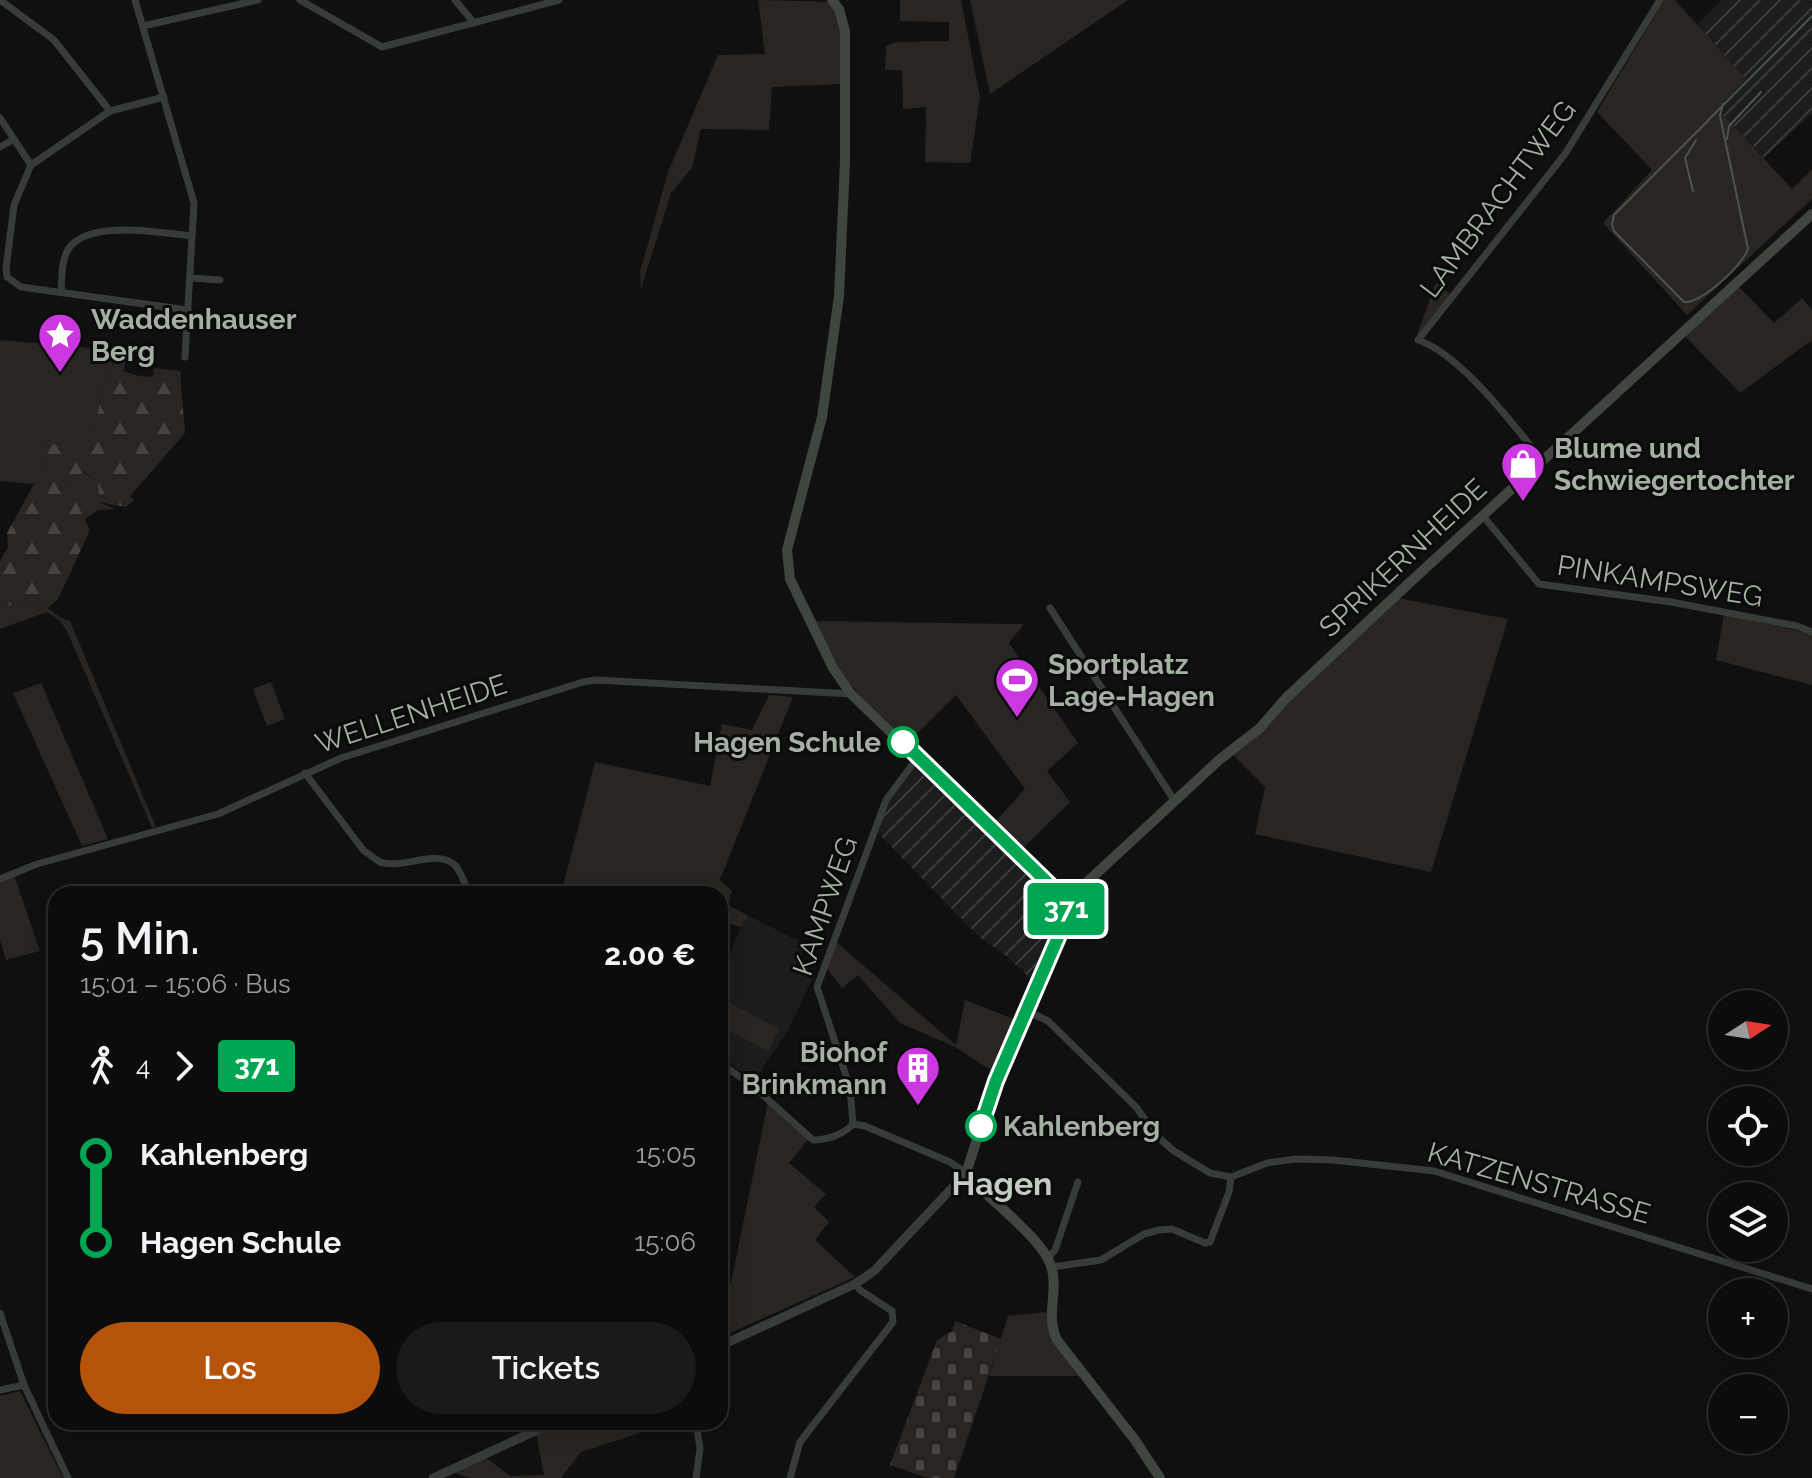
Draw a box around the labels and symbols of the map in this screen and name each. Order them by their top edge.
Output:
street label: LAMBRACHTWEG [1413,94,1583,304]
place label: Waddenhauser Berg [91,303,297,368]
place icon: Waddenhauser Berg [36,311,84,374]
place label: Blume und Schwiegertochter [1554,432,1795,497]
shop icon: Blume und Schwiegertochter [1499,440,1547,503]
street label: SPRIKERNHEIDE [1313,472,1493,644]
street label: PINKAMPSWEG [1555,548,1765,614]
place label: Sportplatz Lage-Hagen [1048,648,1215,713]
sports icon: Sportplatz Lage-Hagen [993,656,1041,719]
street label: WELLENHEIDE [311,668,511,760]
place label: Hagen Schule [693,726,881,759]
marker: Hagen Schule [888,727,918,757]
street label: KAMPWEG [786,832,864,980]
line badge: 371 [1020,883,1112,935]
north arrow [1708,990,1788,1070]
place label: Biohof Brinkmann [741,1036,889,1101]
building icon: Biohof Brinkmann [894,1044,942,1107]
place label: Kahlenberg [1003,1110,1160,1143]
marker: Kahlenberg [966,1111,996,1141]
street label: KATZENSTRASSE [1424,1135,1654,1231]
district label: Hagen [952,1165,1052,1202]

